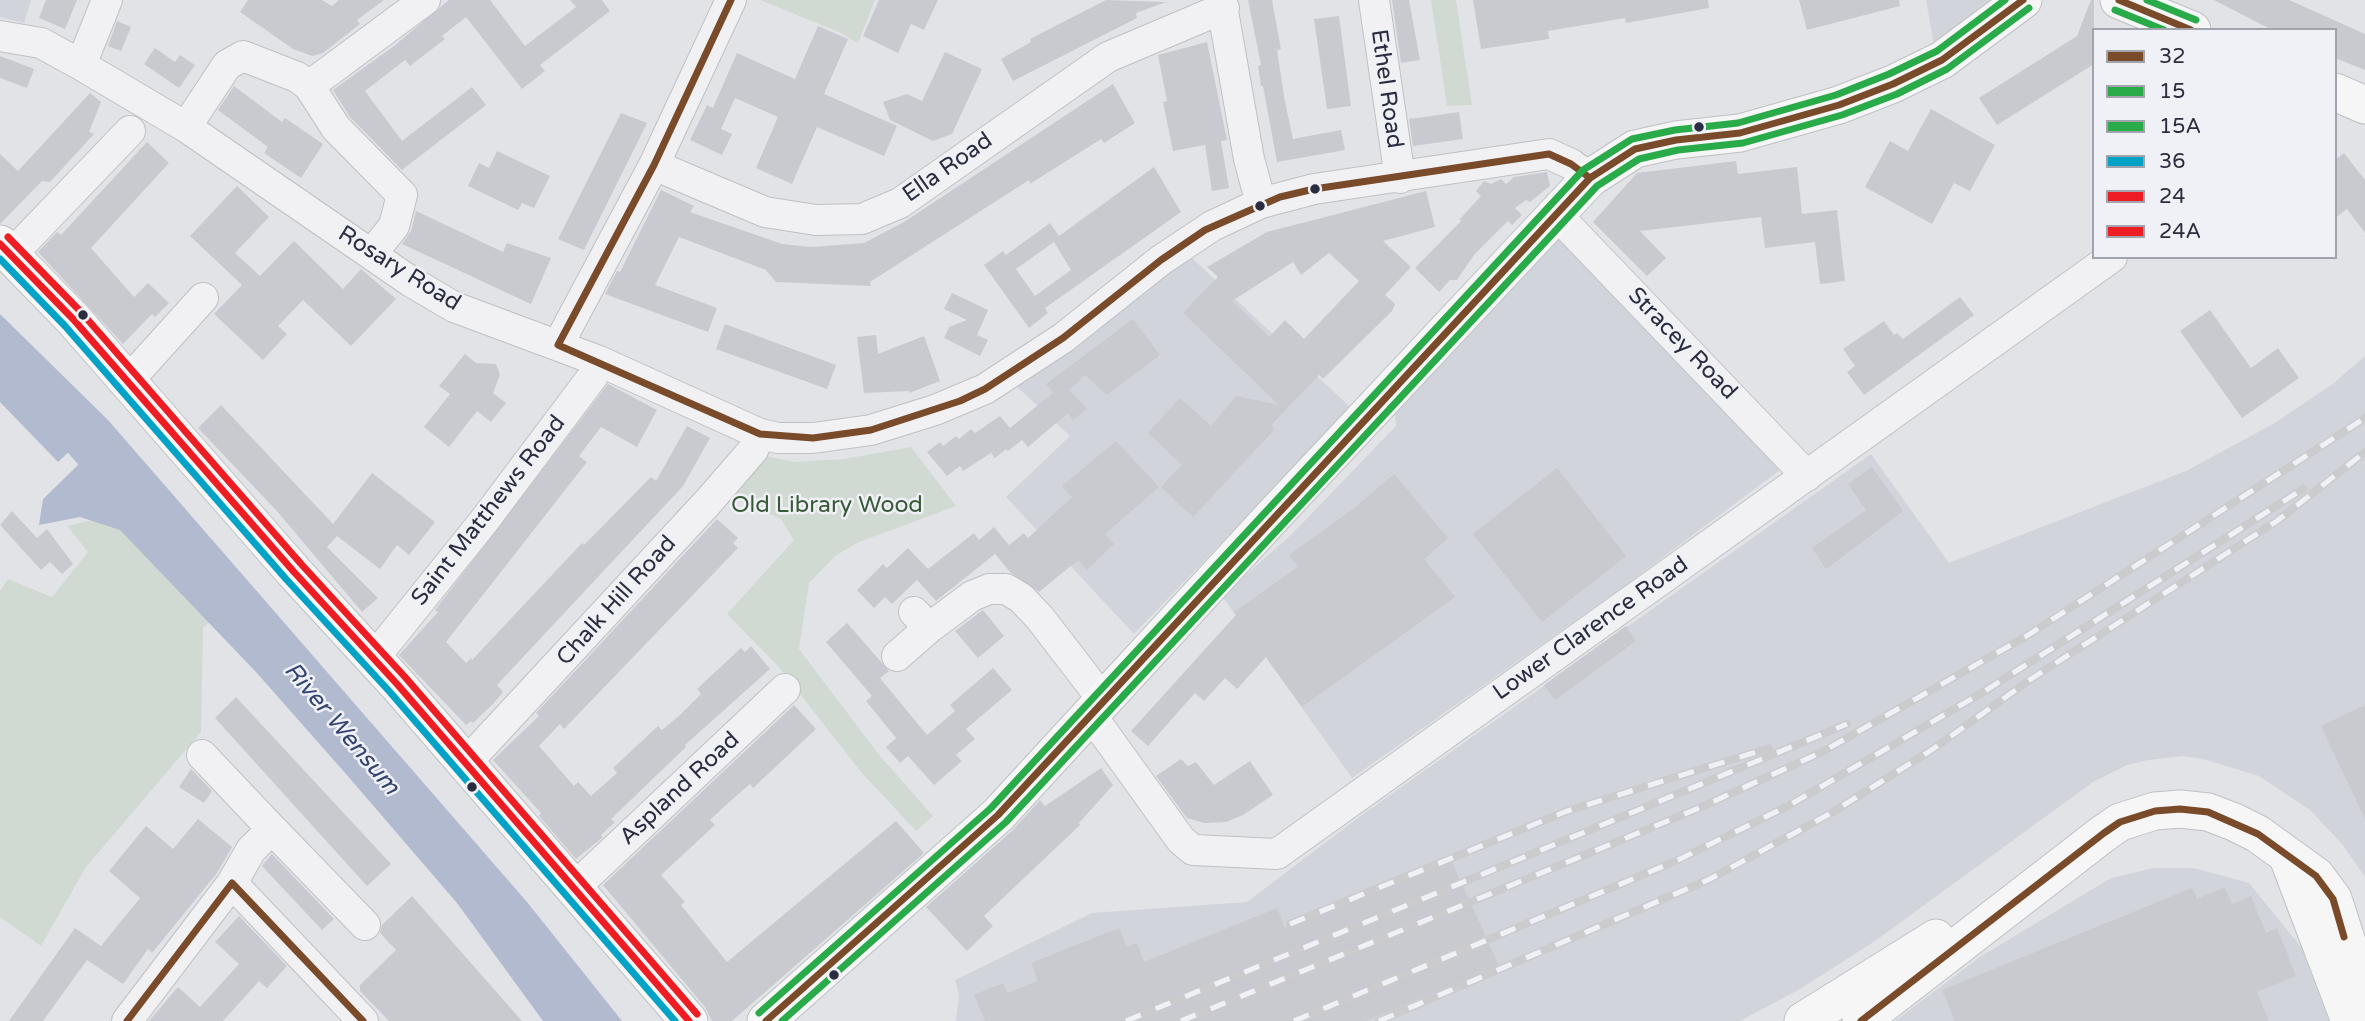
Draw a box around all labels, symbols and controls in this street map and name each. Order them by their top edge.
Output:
street label: Ethel Road [1364,28,1408,150]
legend [2092,28,2337,259]
text: 32 [2159,44,2185,69]
text: 15 [2159,79,2185,104]
text: 15A [2159,114,2201,139]
unlabelled marker [1692,120,1706,134]
street label: Ella Road [898,127,998,209]
text: 36 [2159,149,2185,174]
unlabelled marker [1308,182,1322,196]
text: 24 [2159,184,2185,209]
unlabelled marker [1253,199,1267,213]
text: 24A [2159,219,2201,244]
street label: Rosary Road [333,220,465,318]
street label: Stracey Road [1622,282,1742,406]
unlabelled marker [76,308,90,322]
street label: Saint Matthews Road [406,410,572,612]
park label: Old Library Wood [731,492,923,520]
street label: Chalk Hill Road [551,530,683,672]
street label: Lower Clarence Road [1488,551,1694,707]
water label: River Wensum [277,657,405,801]
street label: Aspland Road [614,727,746,851]
unlabelled marker [465,780,479,794]
unlabelled marker [827,968,841,982]

